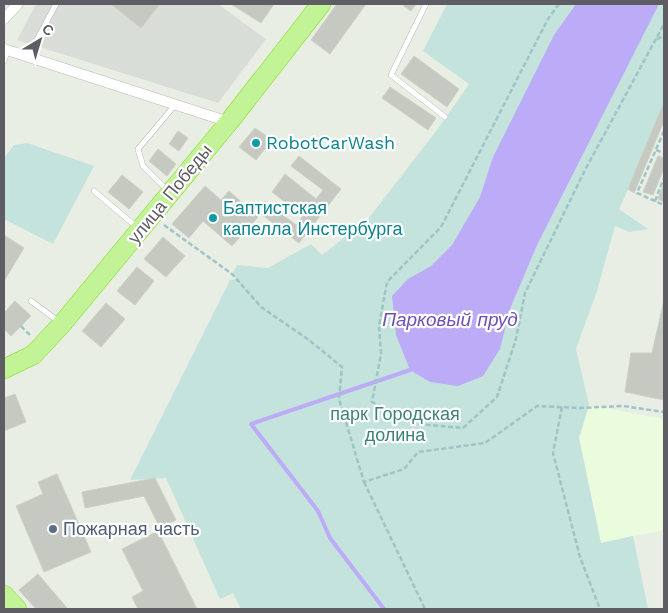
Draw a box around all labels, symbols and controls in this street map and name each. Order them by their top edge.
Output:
north arrow [15,15,65,65]
text: С [39,20,57,39]
place label: RobotCarWash [266,132,395,153]
marker: RobotCarWash [250,137,262,149]
street label: улица Победы [123,140,216,248]
place label: Баптистская капелла Инстербурга [223,197,403,239]
marker: Баптистская капелла Инстербурга [207,212,219,224]
water label: Парковый пруд [382,308,518,331]
park label: парк Городская долина [330,403,460,445]
place label: Пожарная часть [63,518,200,539]
marker: Пожарная часть [47,523,59,535]

